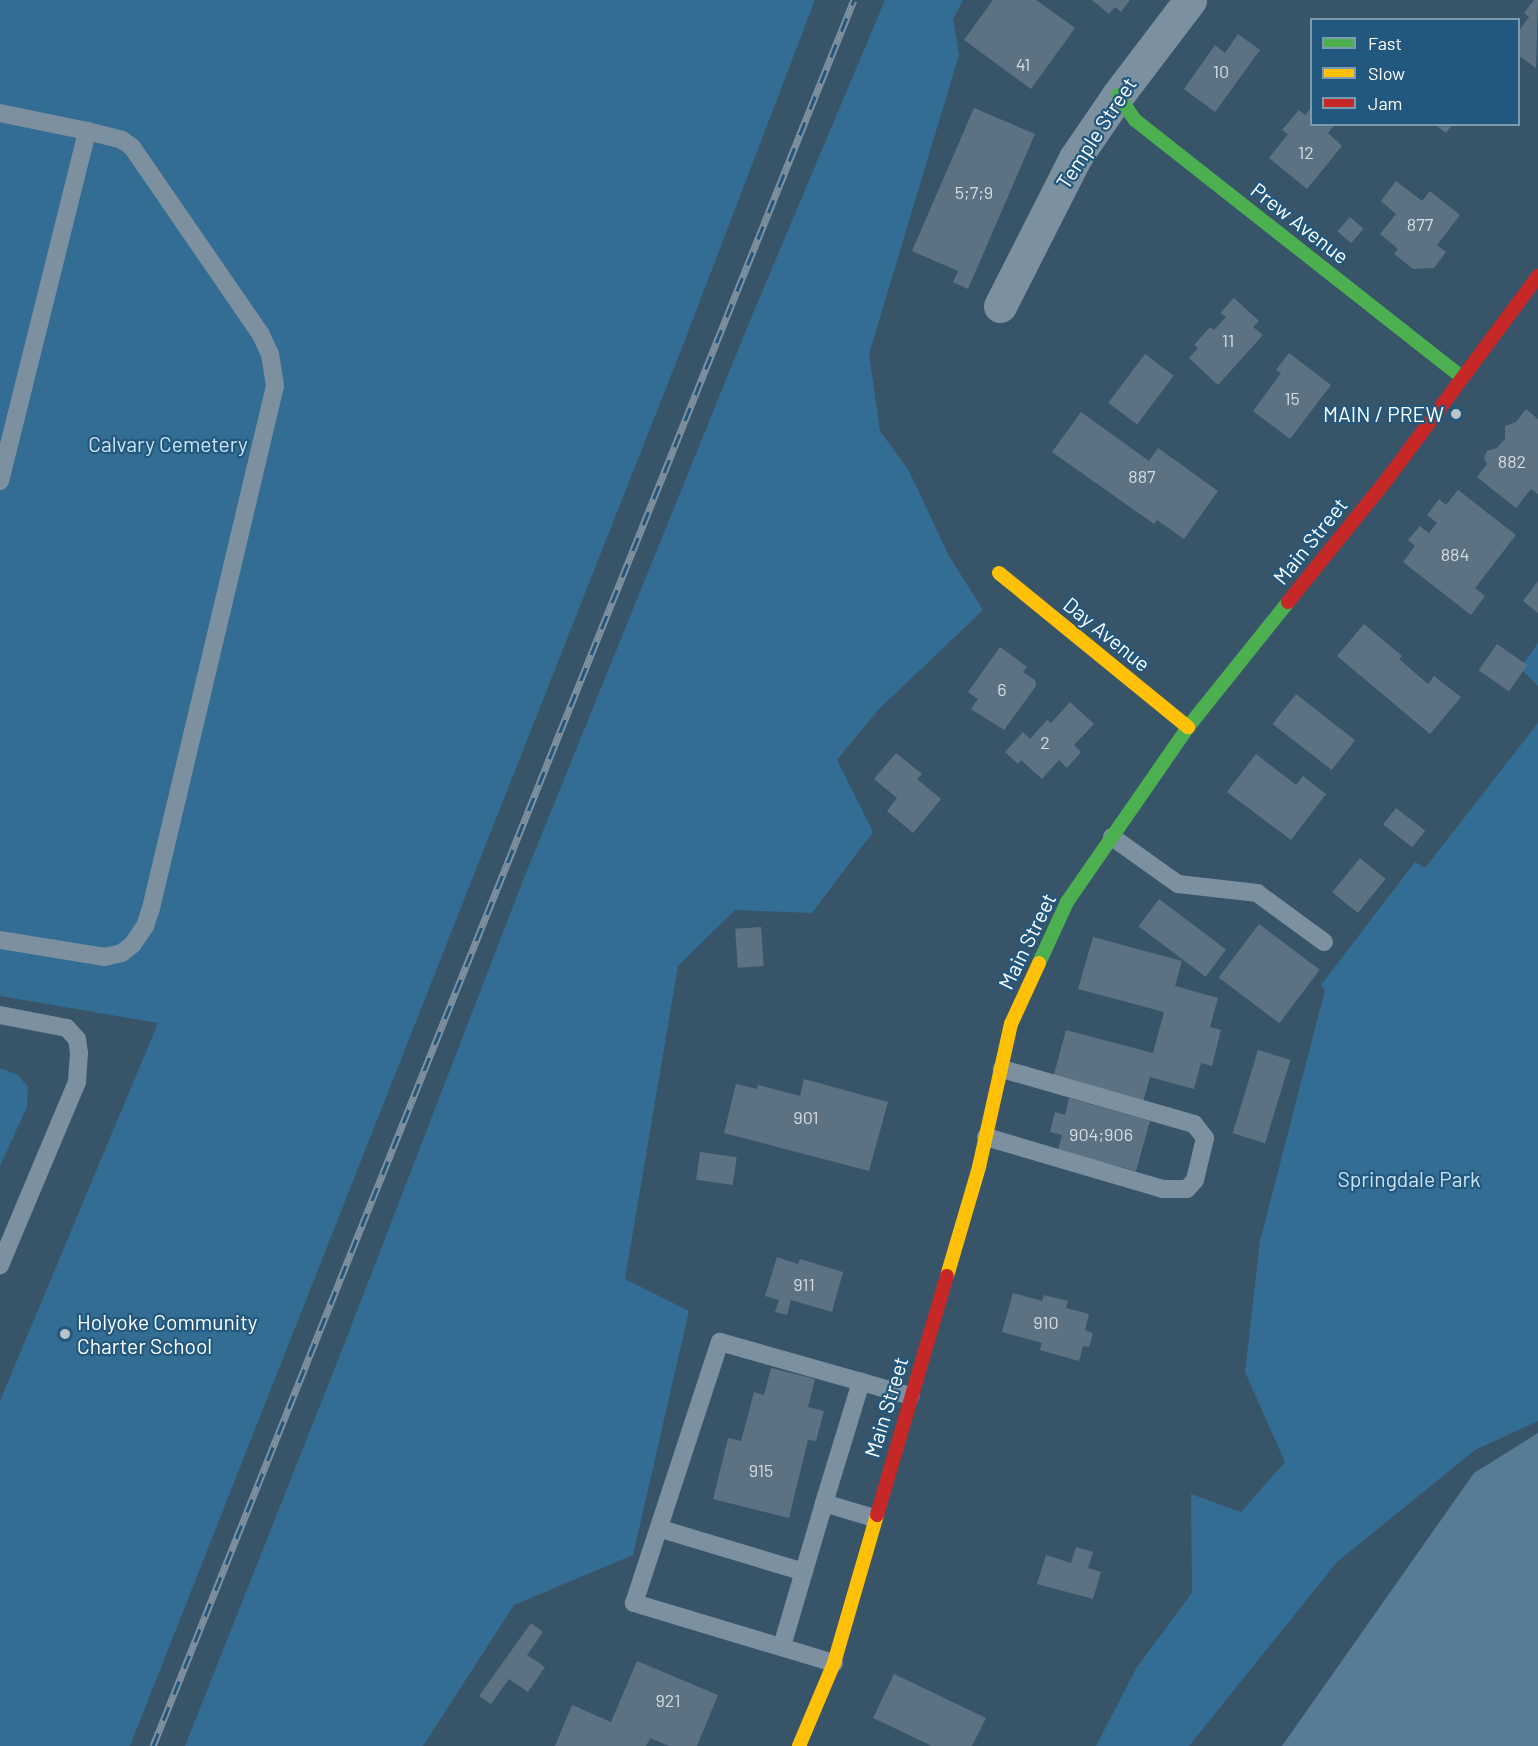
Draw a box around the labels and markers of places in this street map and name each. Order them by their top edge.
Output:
place label: MAIN / PREW [1323,401,1444,427]
marker: MAIN / PREW [1449,407,1463,421]
place label: Holyoke Community Charter School [77,1309,257,1359]
marker: Holyoke Community Charter School [58,1327,72,1341]

